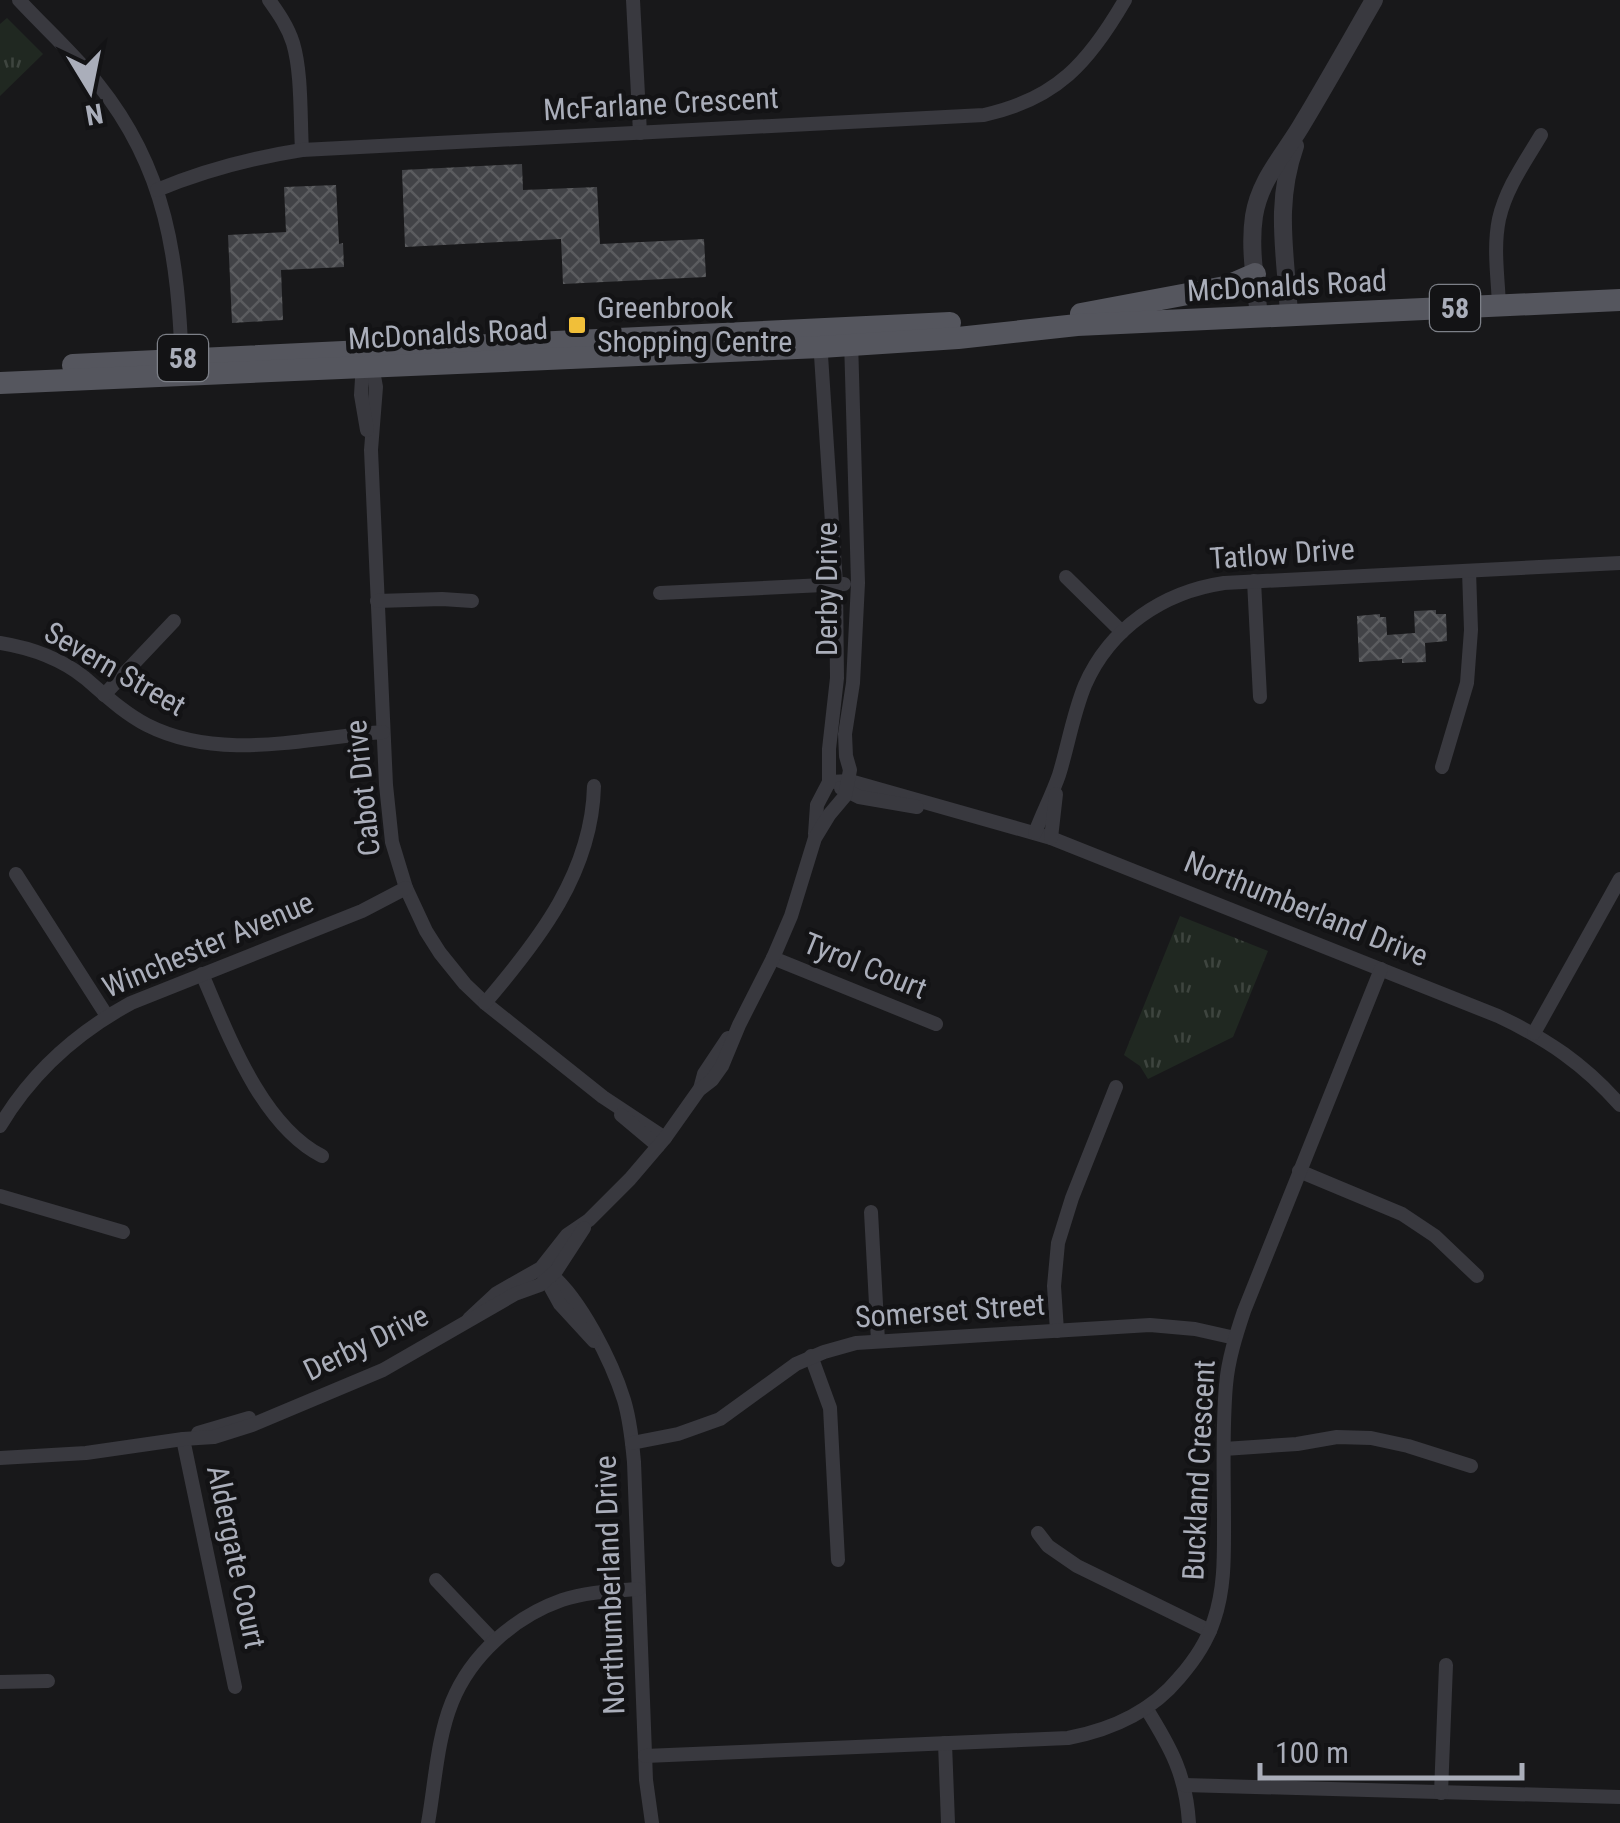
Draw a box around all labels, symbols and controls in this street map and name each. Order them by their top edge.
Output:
north arrow [40,40,140,140]
street label: McFarlane Crescent [542,80,780,127]
text: N [83,96,106,132]
street label: McDonalds Road [1186,263,1388,308]
road number: 58 [1430,285,1480,331]
place label: Greenbrook Shopping Centre [597,290,792,359]
street label: McDonalds Road [347,311,549,356]
marker: Greenbrook Shopping Centre [566,314,588,336]
road number: 58 [158,335,208,381]
street label: Derby Drive [809,522,844,656]
street label: Tatlow Drive [1208,531,1356,576]
street label: Severn Street [39,614,192,723]
street label: Cabot Drive [338,718,387,858]
street label: Northumberland Drive [1179,844,1433,973]
street label: Winchester Avenue [97,884,319,1005]
street label: Tyrol Court [798,925,932,1006]
street label: Somerset Street [854,1286,1046,1335]
street label: Derby Drive [298,1297,434,1388]
street label: Buckland Crescent [1175,1359,1222,1581]
street label: Northumberland Drive [587,1455,632,1715]
street label: Aldergate Court [200,1462,273,1652]
scale bar [1260,1718,1522,1780]
text: 100 m [1275,1735,1349,1770]

